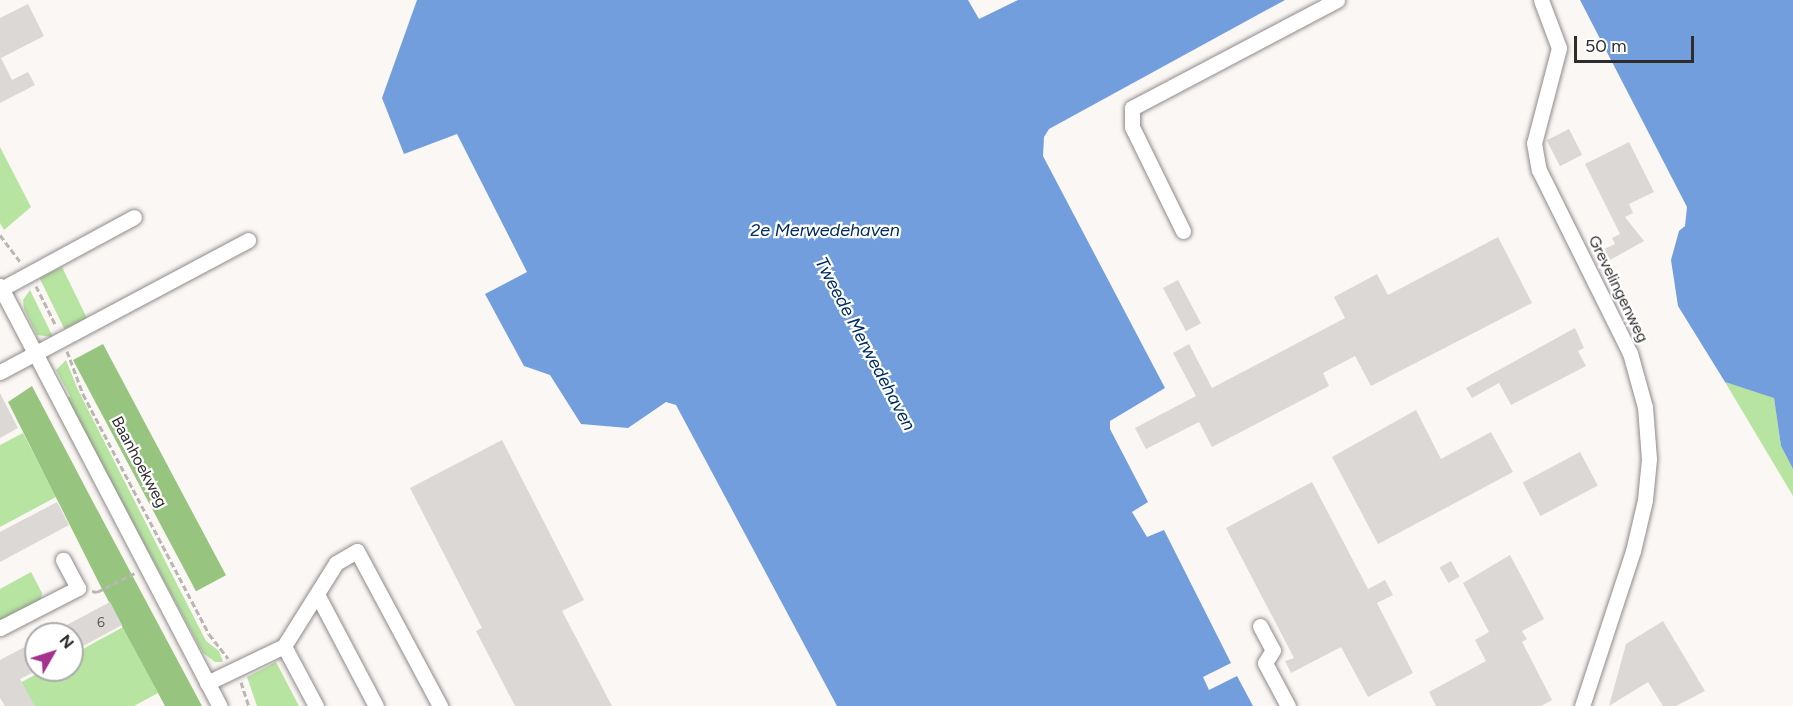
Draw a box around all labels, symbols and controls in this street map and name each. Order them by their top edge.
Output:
scale bar [1577,24,1697,62]
text: 50 m [1585,35,1627,57]
water label: 2e Merwedehaven [750,219,900,241]
street label: Grevelingenweg [1584,232,1652,346]
water label: Tweede Merwedehaven [810,254,920,434]
street label: Baanhoekweg [107,413,171,511]
house number: 6 [97,615,105,631]
north arrow [24,622,84,682]
text: N [56,631,78,652]

